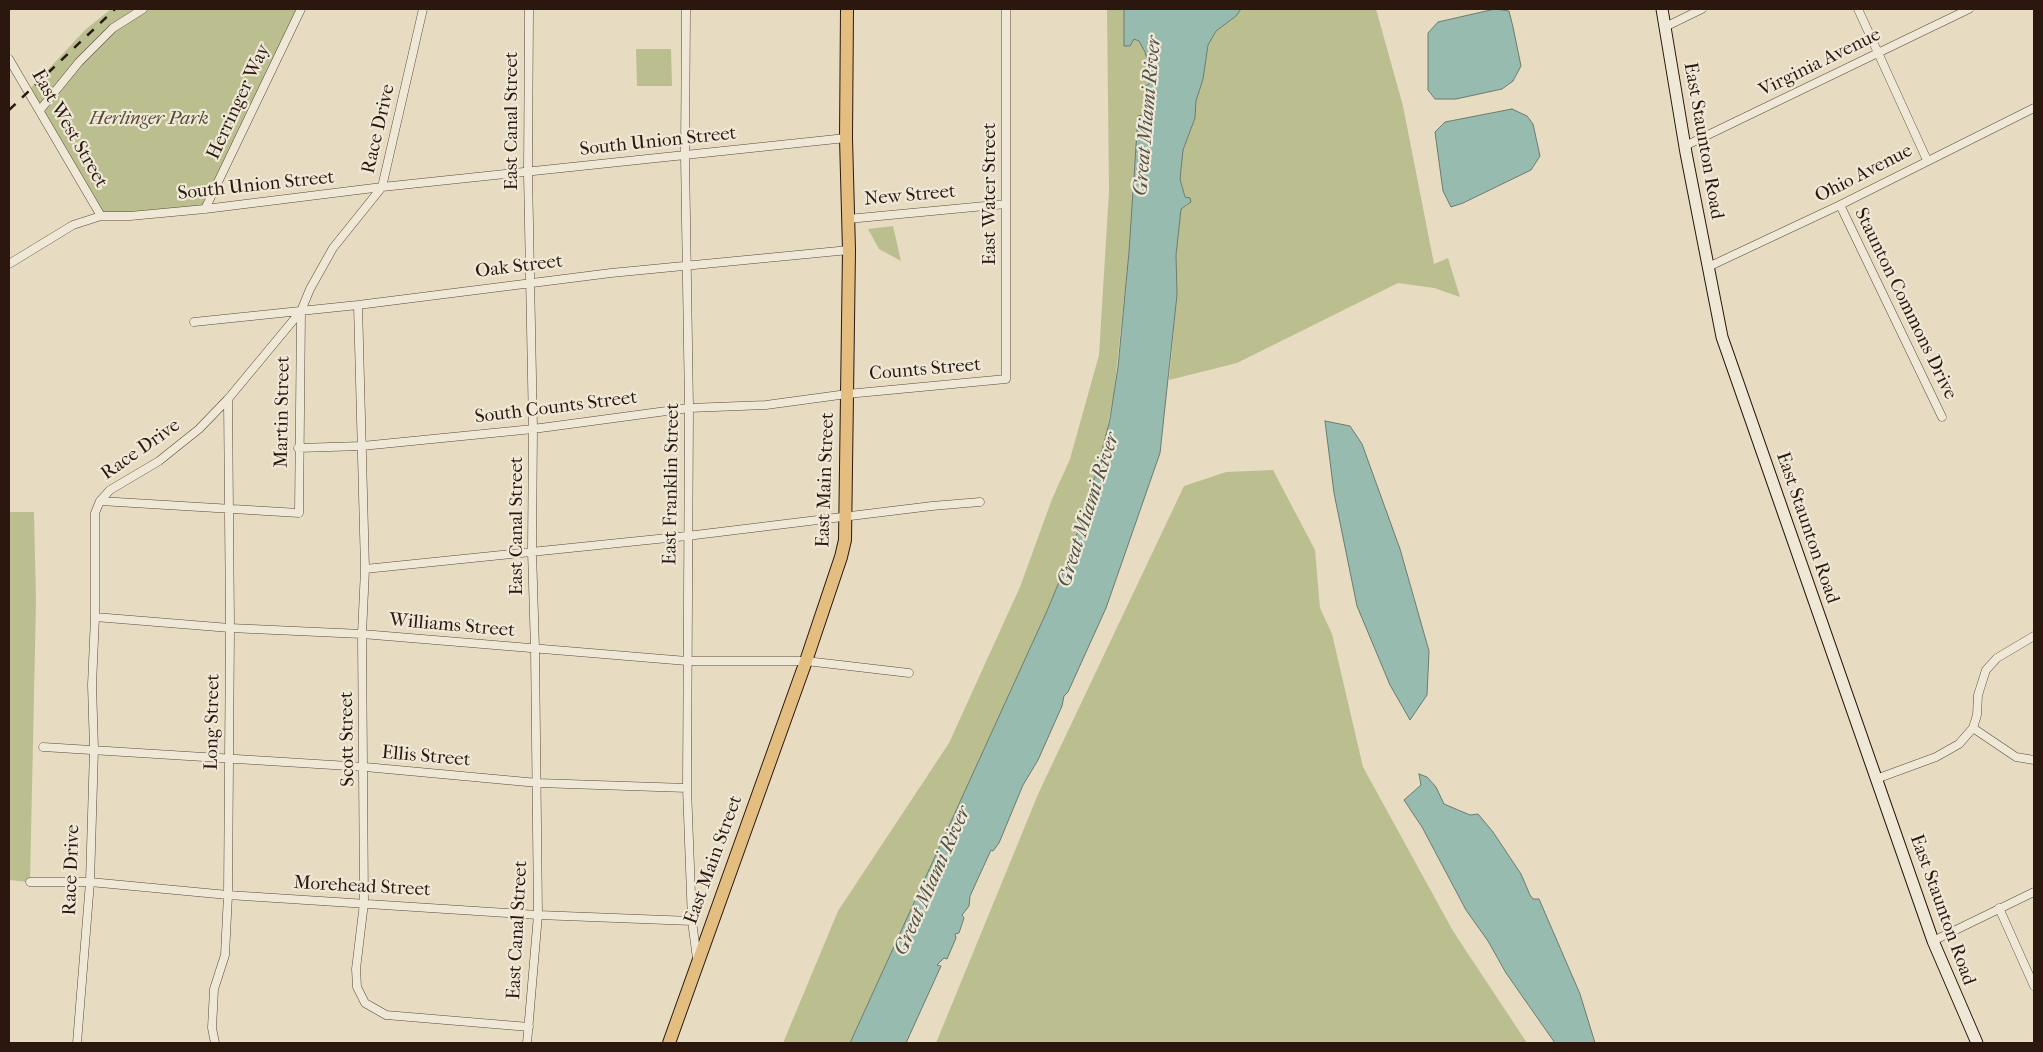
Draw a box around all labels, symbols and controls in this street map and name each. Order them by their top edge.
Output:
street label: Virginia Avenue [1755,24,1885,102]
water label: Great Miami River [1129,35,1167,197]
street label: Herringer Way [202,41,276,163]
street label: East Canal Street [501,51,523,191]
street label: East Staunton Road [1678,61,1728,221]
street label: East West Street [26,66,112,192]
street label: Race Drive [358,82,400,176]
park label: Herlinger Park [89,108,209,130]
street label: South Union Street [578,122,738,162]
street label: East Water Street [979,123,1001,265]
street label: Ohio Avenue [1812,140,1916,208]
street label: South Union Street [176,166,336,206]
street label: New Street [863,181,957,211]
street label: Staunton Commons Drive [1849,205,1961,403]
street label: Oak Street [474,250,564,284]
street label: Counts Street [868,354,982,386]
street label: Martin Street [271,356,295,468]
street label: South Counts Street [474,387,638,429]
street label: East Franklin Street [659,403,685,565]
street label: East Main Street [812,412,840,548]
street label: Race Drive [97,415,185,485]
water label: Great Miami River [1053,430,1125,590]
street label: East Staunton Road [1770,449,1844,607]
street label: East Canal Street [506,456,528,596]
street label: Williams Street [388,609,516,643]
street label: Long Street [201,674,225,770]
street label: Scott Street [336,691,360,787]
street label: Ellis Street [381,742,471,772]
street label: East Main Street [680,793,748,927]
water label: Great Miami River [889,803,977,959]
street label: Race Drive [59,824,85,916]
street label: East Staunton Road [1904,831,1980,989]
street label: East Canal Street [503,860,533,1000]
street label: Morehead Street [293,872,431,902]

